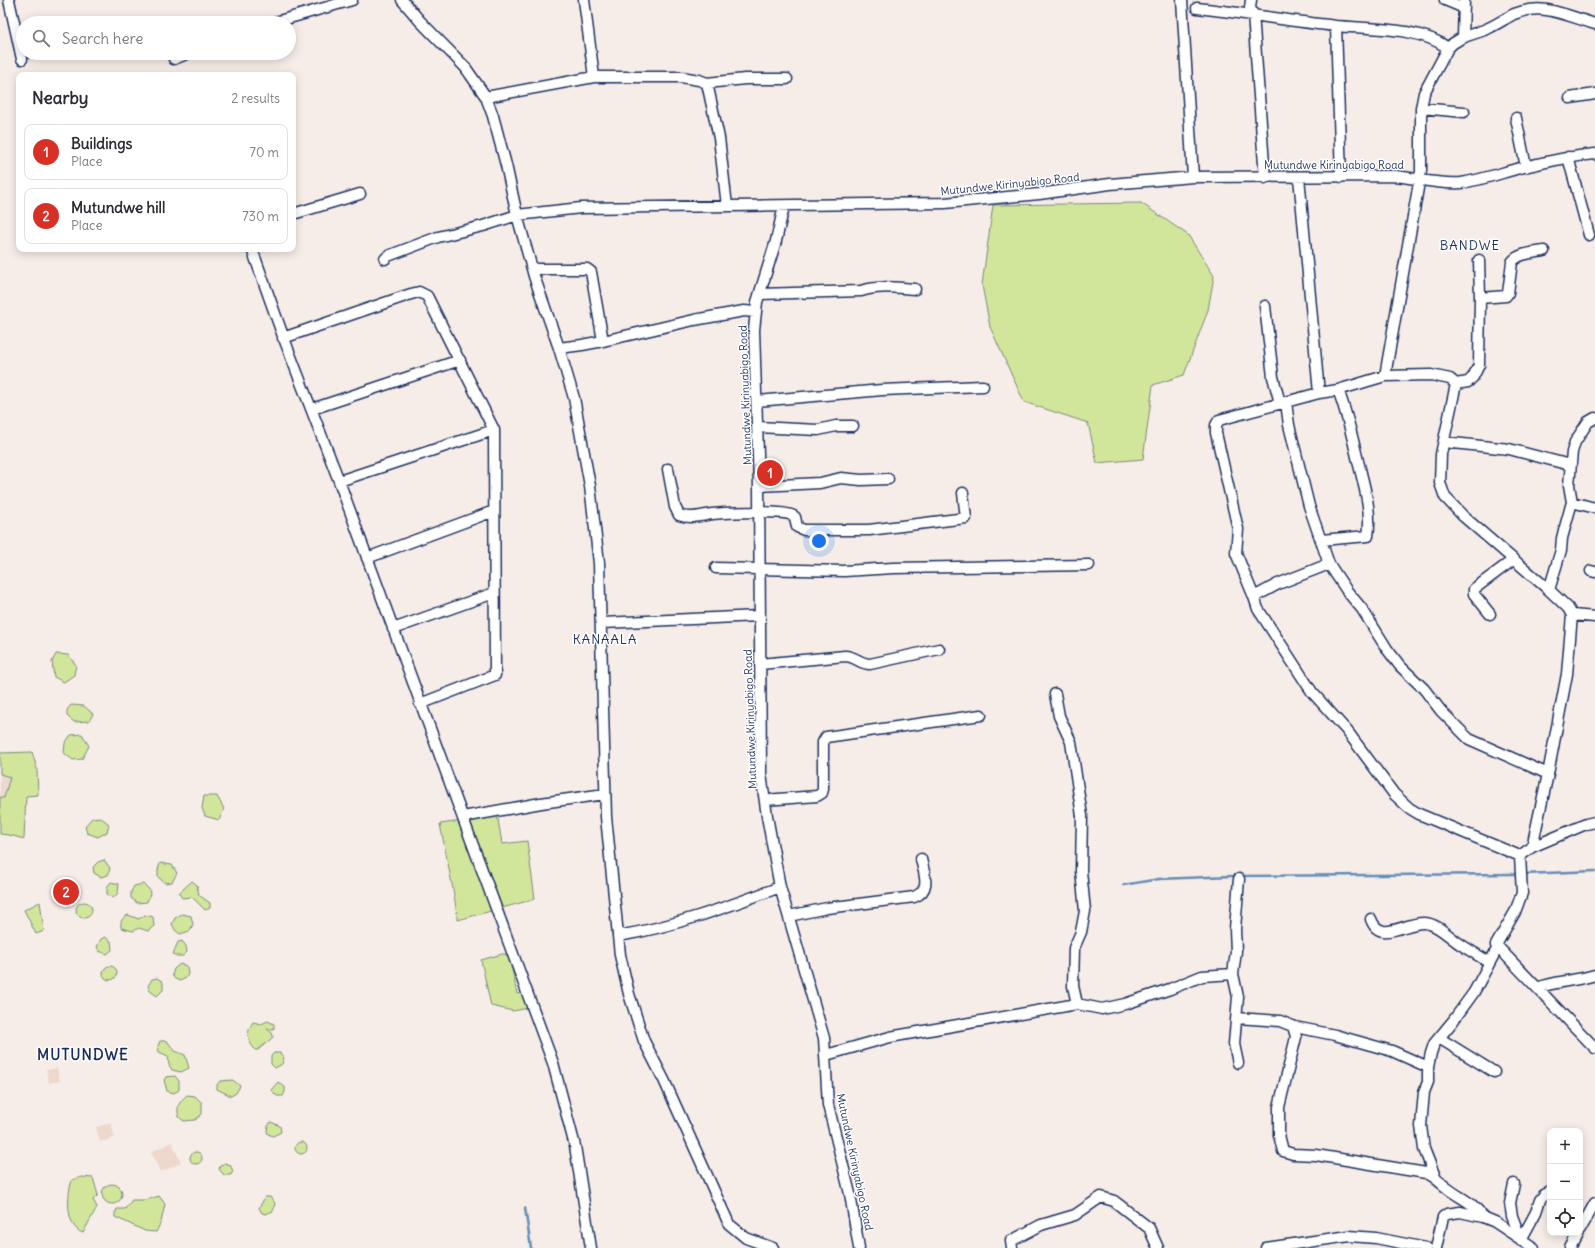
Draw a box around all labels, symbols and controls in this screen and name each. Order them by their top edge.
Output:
search box [16,16,296,60]
icon: search [30,27,52,49]
text: Search here [62,29,143,48]
text: Nearby [32,87,88,109]
text: 2 results [231,90,280,107]
text: Buildings [71,134,132,153]
text: 1 [43,144,49,161]
text: 70 m [250,144,279,161]
text: Place [71,153,102,170]
street label: Mutundwe Kirinyabigo Road [1264,158,1404,172]
street label: Mutundwe Kirinyabigo Road [940,170,1081,198]
text: Mutundwe hill [71,198,165,217]
text: 2 [42,208,50,225]
text: 730 m [242,208,279,225]
text: Place [71,217,102,234]
district label: BANDWE [1440,237,1500,254]
street label: Mutundwe Kirinyabigo Road [736,324,754,465]
pin: 1 [757,458,783,488]
your location [809,531,829,551]
district label: KANAALA [573,631,637,648]
street label: Mutundwe Kirinyabigo Road [741,648,759,789]
pin: 2 [53,877,79,907]
district label: MUTUNDWE [37,1045,129,1064]
street label: Mutundwe Kirinyabigo Road [834,1092,876,1232]
map controls [1547,1128,1583,1236]
button: + [1547,1128,1583,1164]
button: − [1547,1164,1583,1200]
button: locate [1547,1200,1583,1236]

